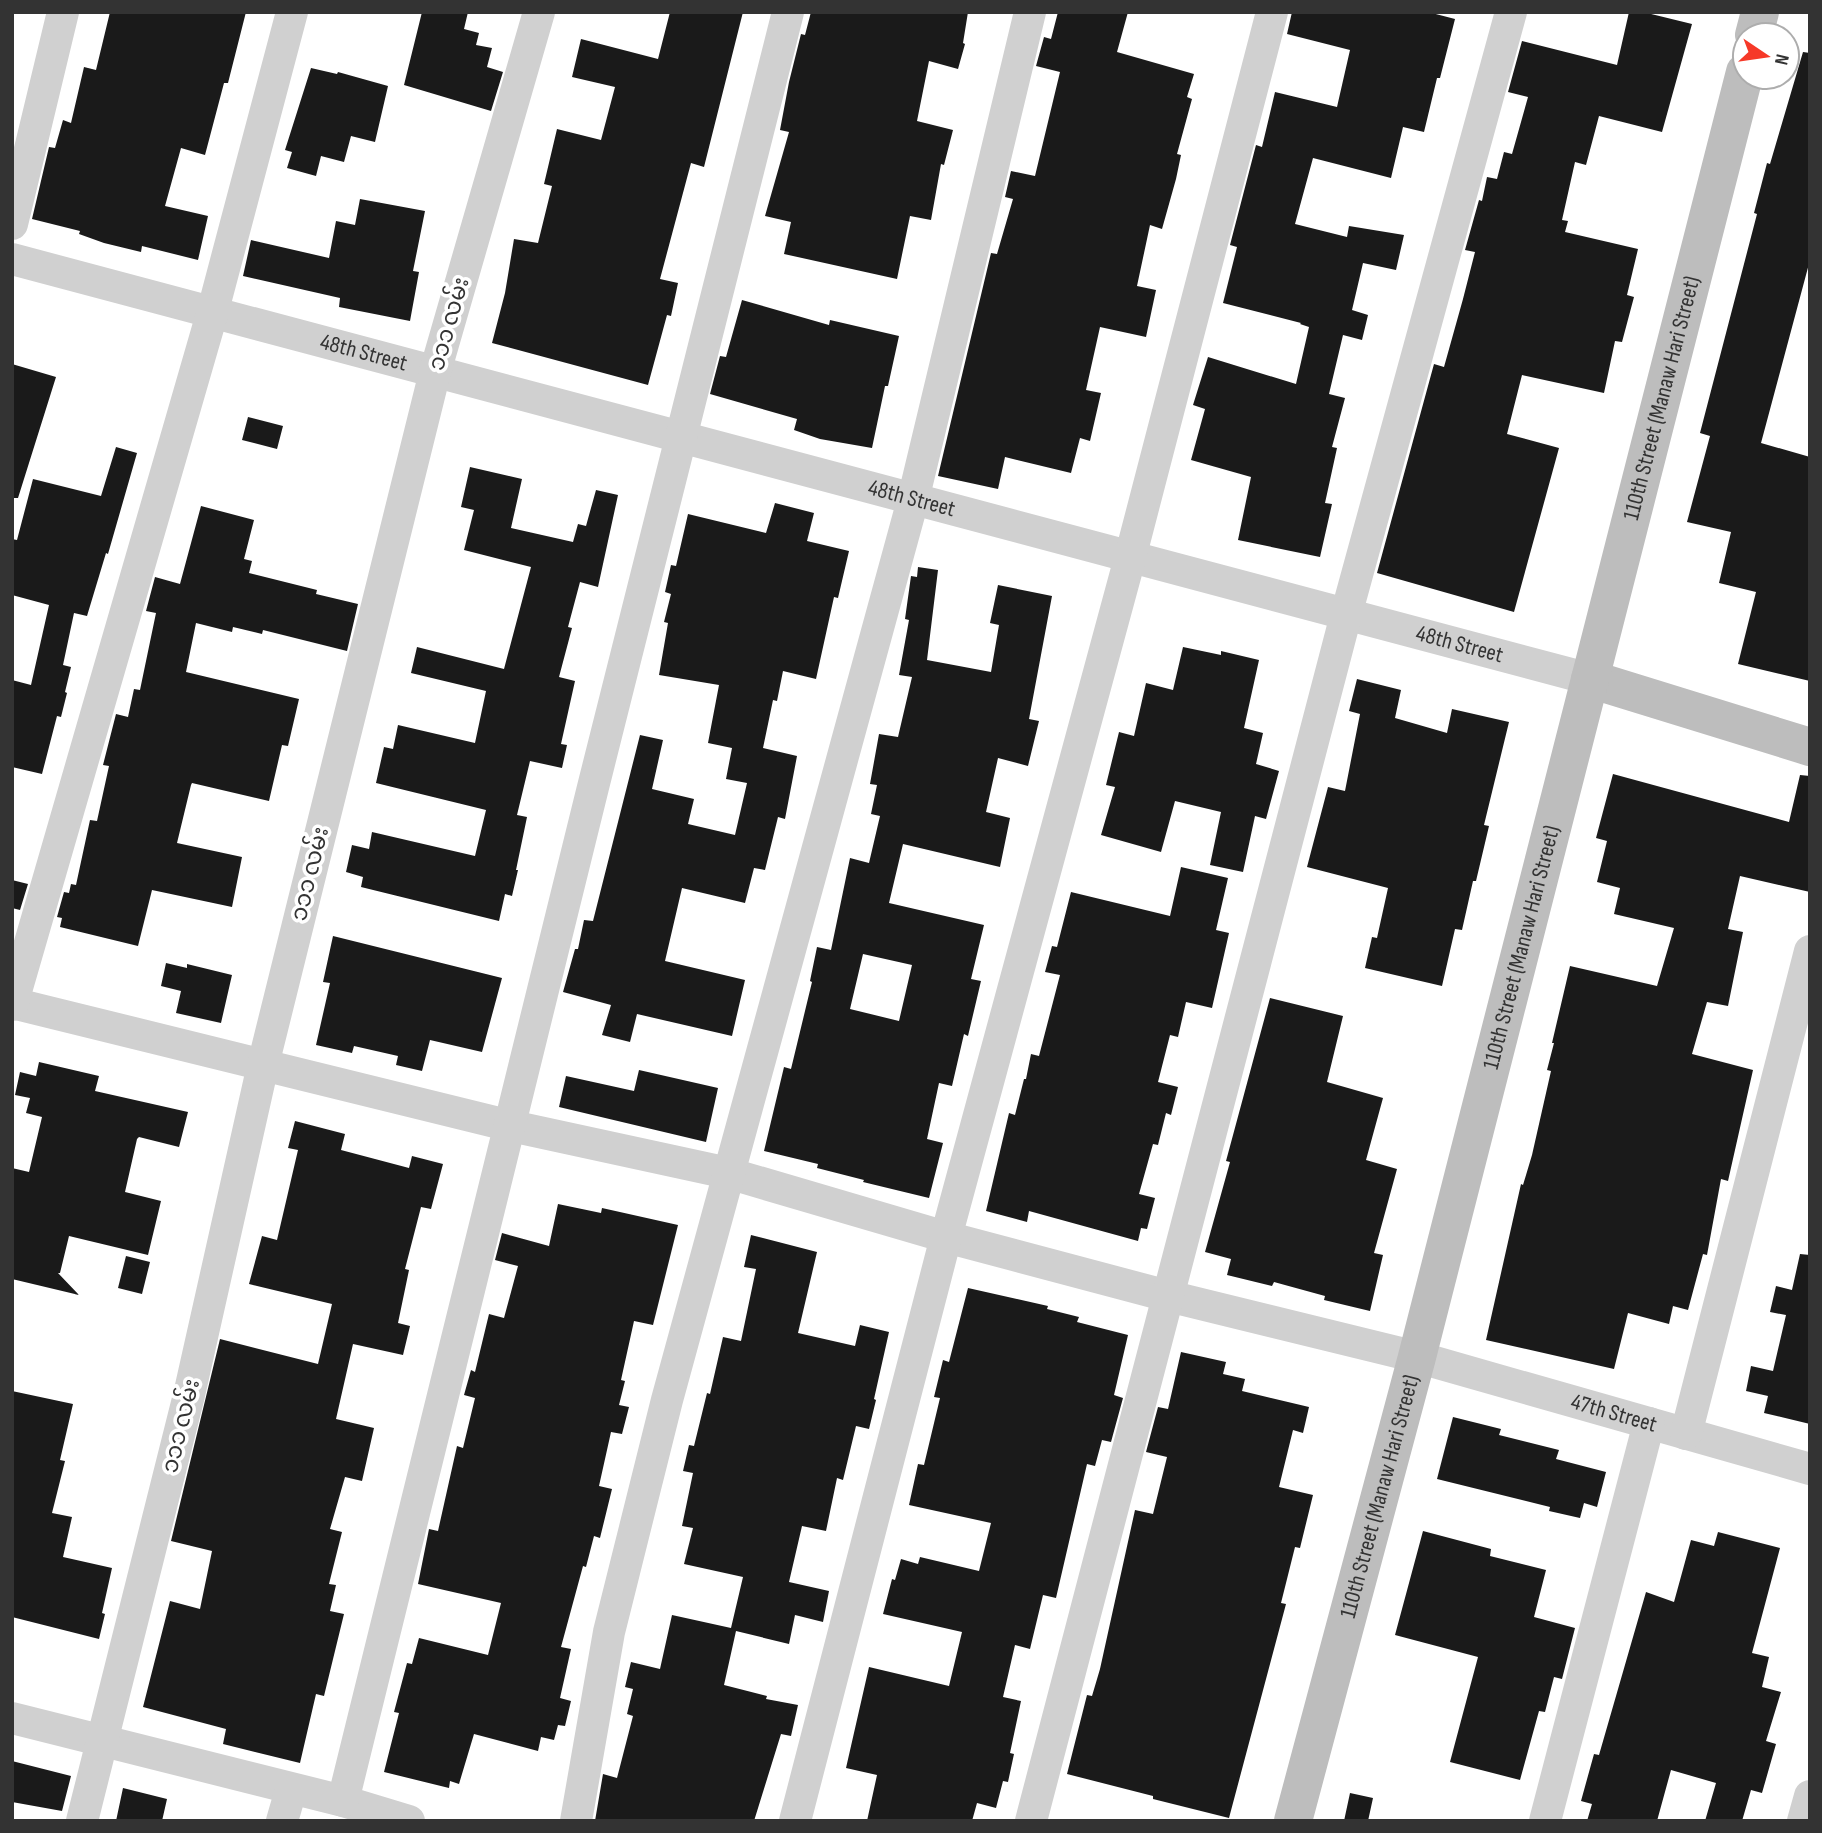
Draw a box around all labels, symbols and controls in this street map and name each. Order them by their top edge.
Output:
north arrow [1731,21,1801,91]
text: N [1769,52,1793,67]
street label: ၁၁၁ လမ်း [419,273,476,374]
street label: 110th Street (Manaw Hari Street) [1617,273,1706,523]
street label: 48th Street [317,328,410,378]
street label: 48th Street [865,473,958,523]
street label: 48th Street [1413,619,1506,669]
street label: ၁၁၁ လမ်း [282,823,335,924]
street label: 110th Street (Manaw Hari Street) [1477,823,1566,1072]
street label: 110th Street (Manaw Hari Street) [1334,1372,1426,1621]
street label: ၁၁၁ လမ်း [153,1375,206,1476]
street label: 47th Street [1568,1388,1660,1439]

